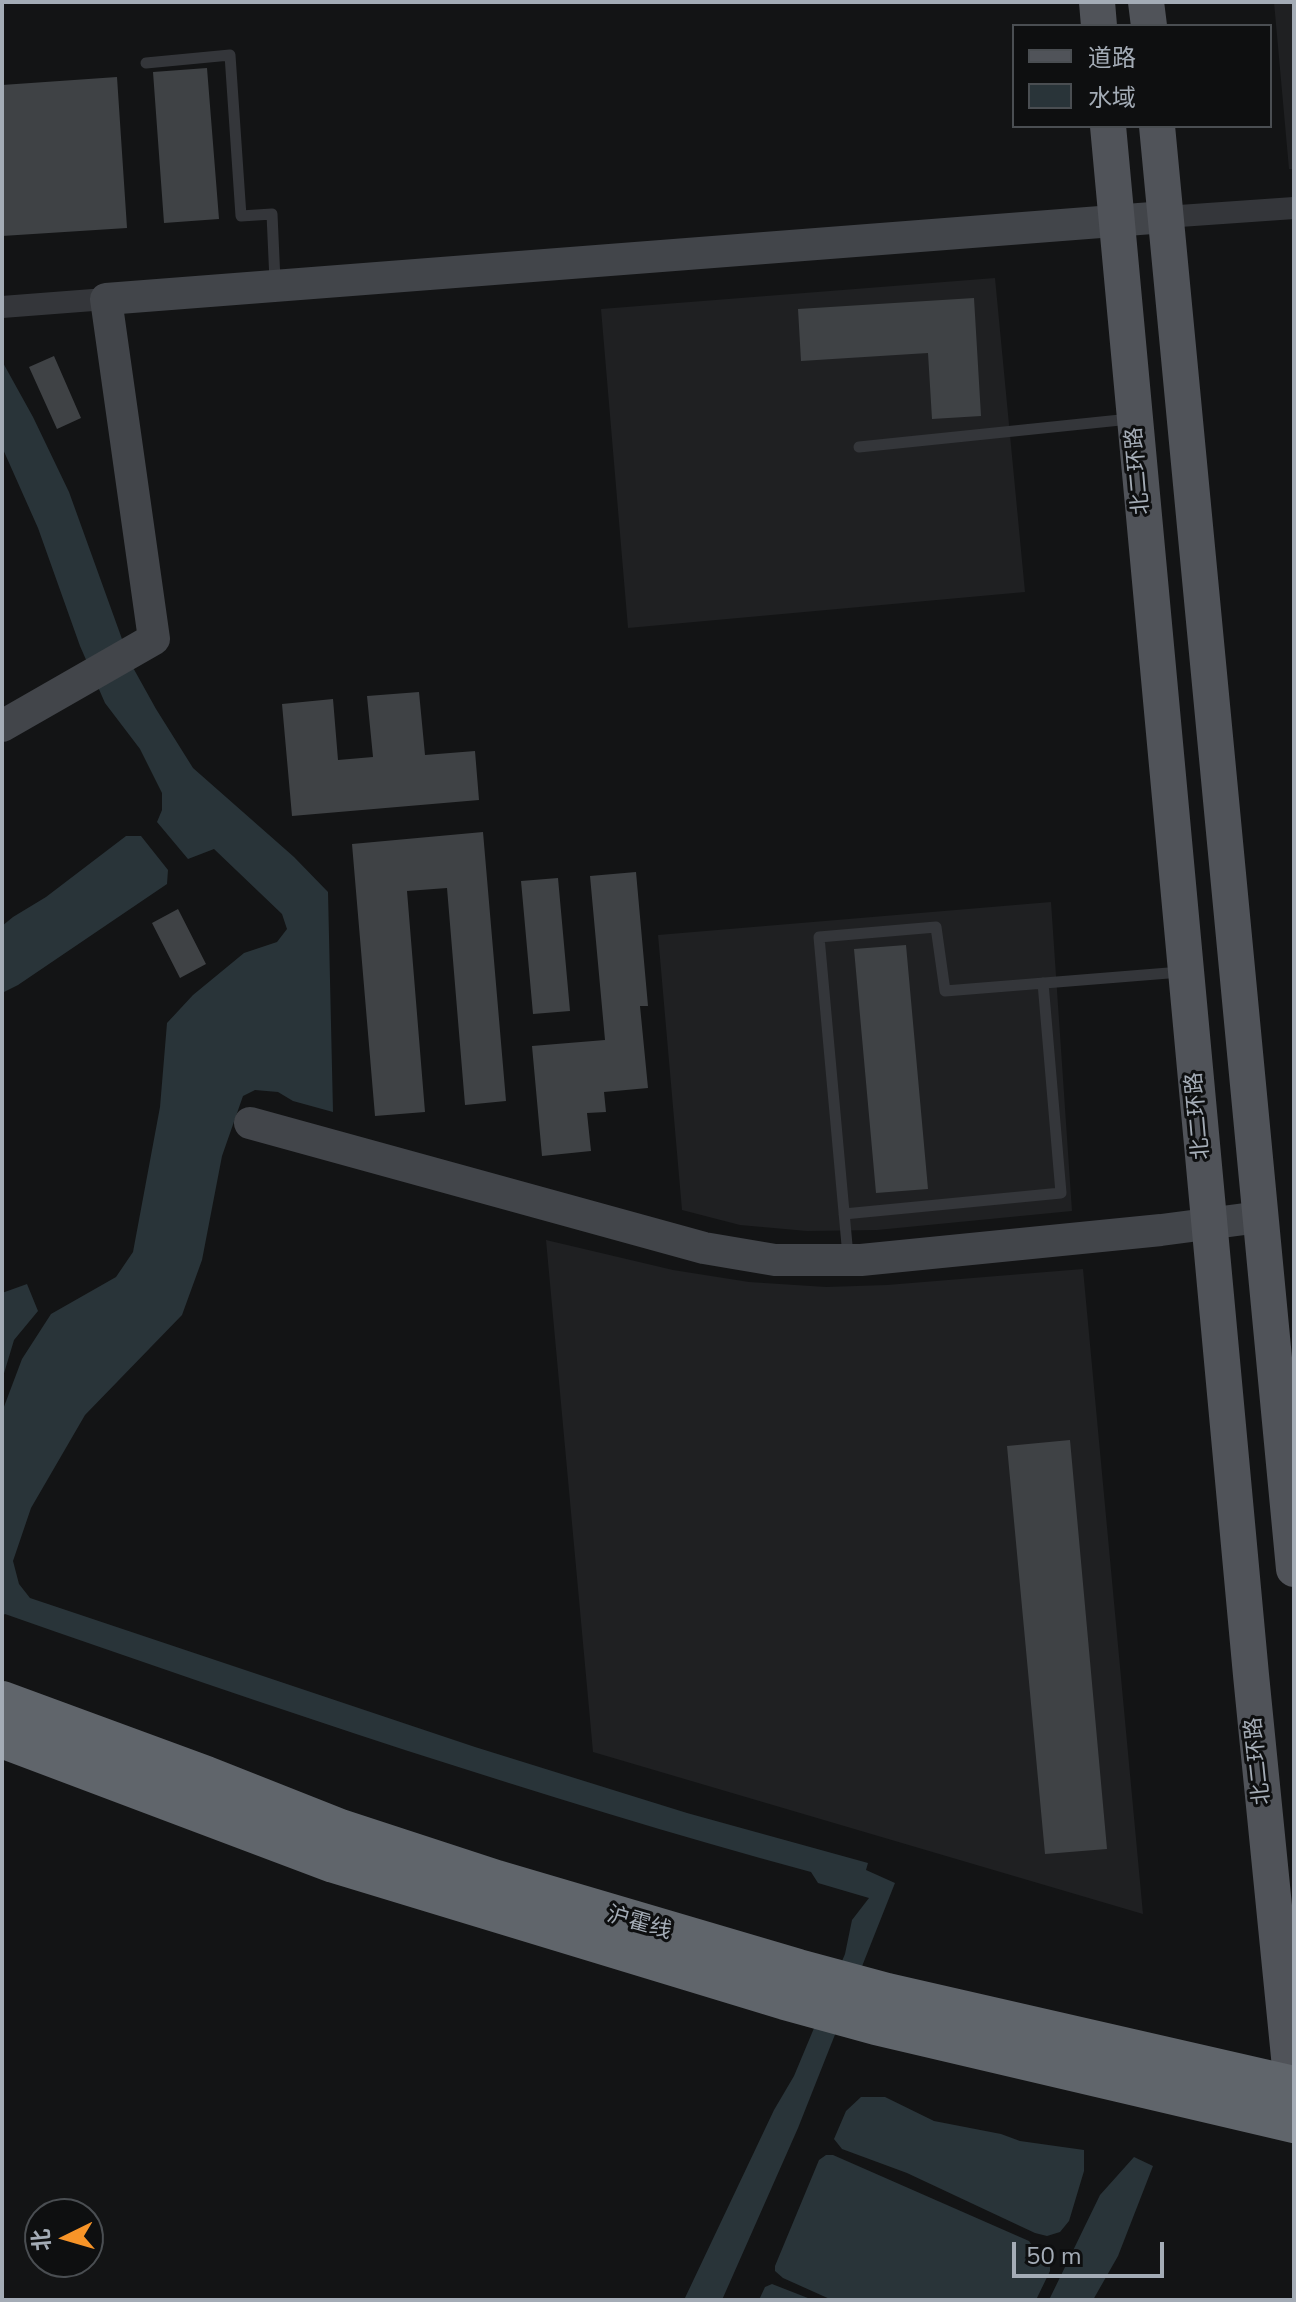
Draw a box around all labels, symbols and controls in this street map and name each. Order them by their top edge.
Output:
legend [1012,24,1272,128]
text: 道路 [1088,42,1136,74]
text: 水域 [1088,82,1136,114]
street label: 北二环路 [1122,426,1156,516]
street label: 北二环路 [1182,1071,1216,1161]
street label: 北二环路 [1241,1716,1277,1806]
street label: 沪霍线 [604,1902,674,1946]
north arrow [24,2198,104,2278]
scale bar [1016,2226,1168,2276]
text: 北 [26,2228,58,2252]
text: 50 m [1026,2240,1082,2272]

